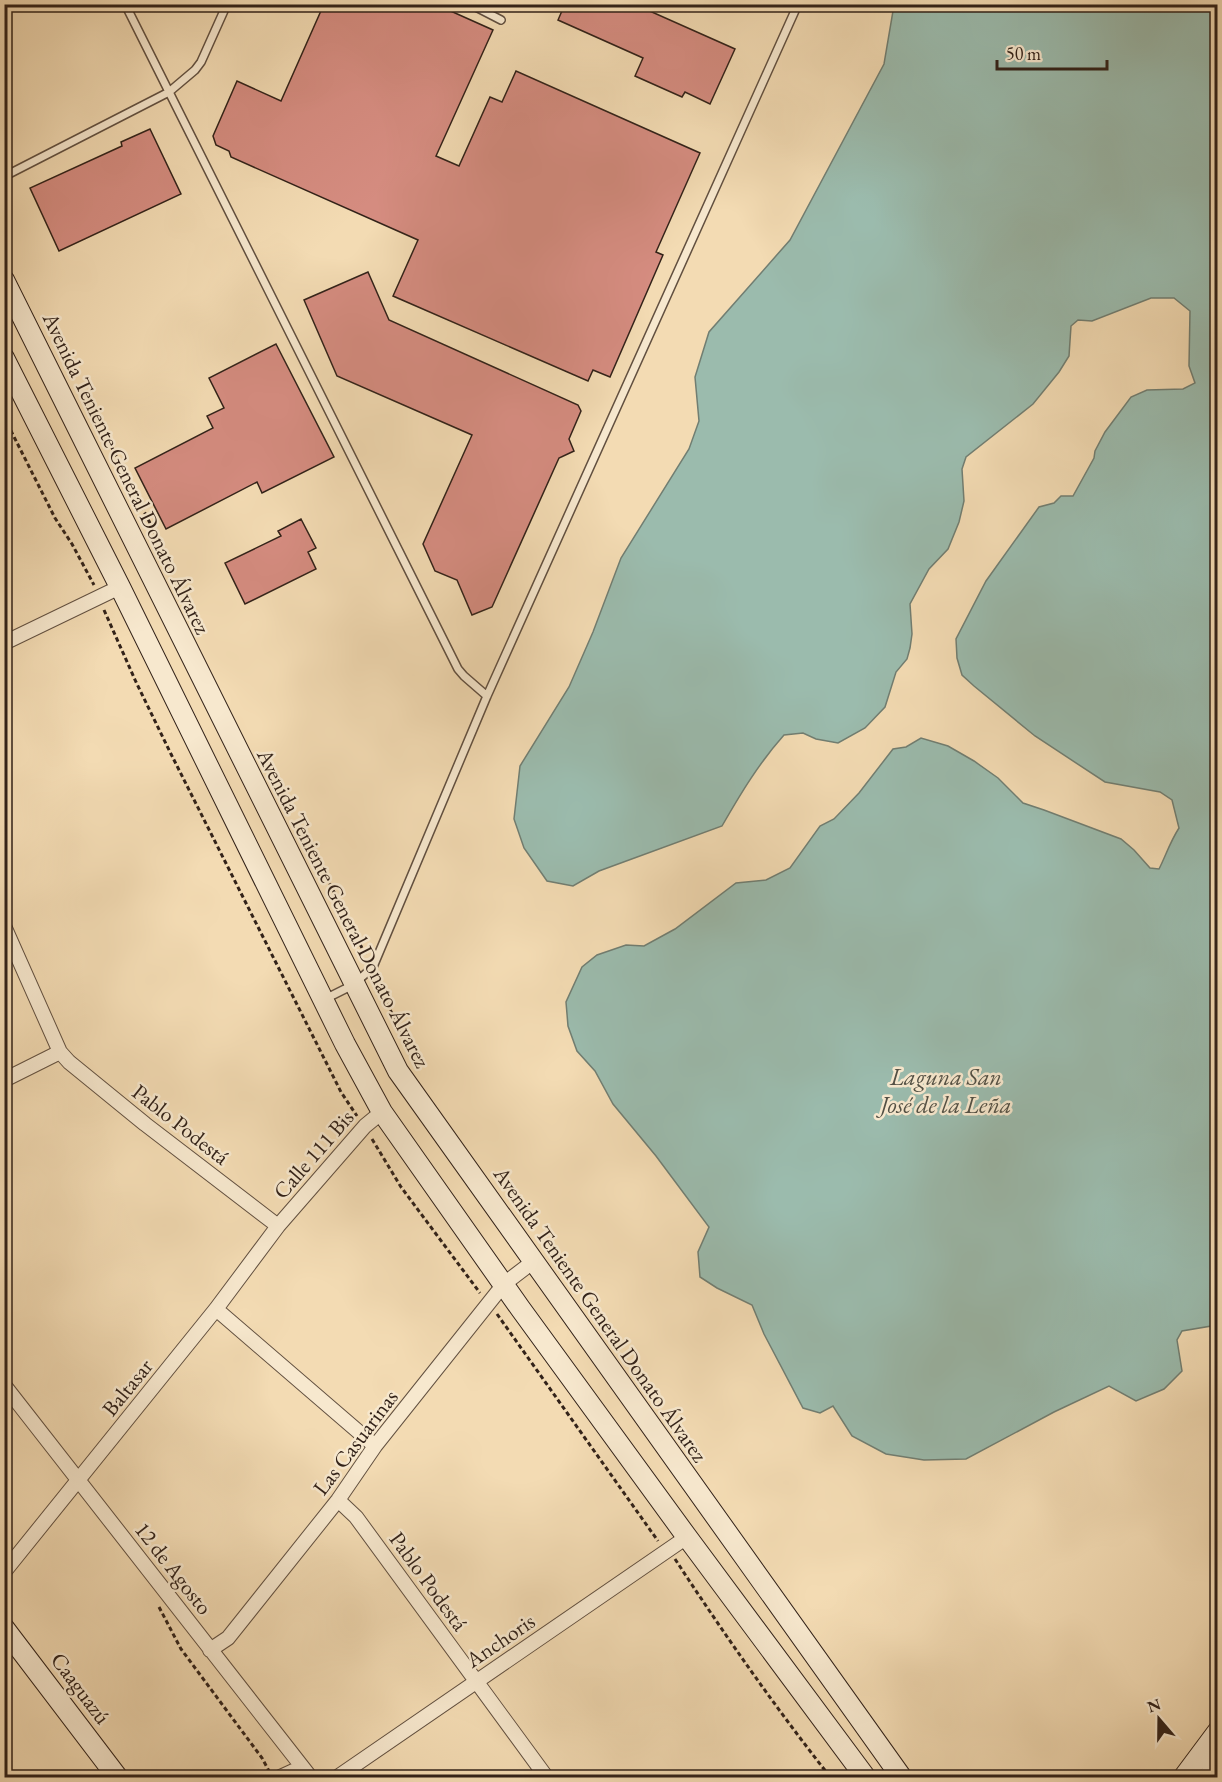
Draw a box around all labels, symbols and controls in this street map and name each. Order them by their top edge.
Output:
scale bar [997,33,1106,71]
text: 50 m [1006,42,1041,65]
street label: Avenida Teniente General Donato Álvarez [35,307,218,639]
street label: Avenida Teniente General Donato Álvarez [250,743,437,1073]
water label: Laguna San José de la Leña [875,1061,1012,1120]
street label: Pablo Podestá [126,1077,235,1172]
street label: Calle 111 Bis [267,1104,360,1205]
street label: Avenida Teniente General Donato Álvarez [487,1160,714,1468]
street label: Baltasar [95,1352,160,1422]
street label: Las Casuarinas [306,1384,405,1501]
street label: 12 de Agosto [128,1516,219,1621]
street label: Pablo Podestá [383,1526,474,1637]
street label: Anchoris [459,1607,541,1675]
street label: Caaguazú [44,1647,117,1730]
north arrow [1129,1689,1189,1749]
text: N [1144,1693,1164,1717]

